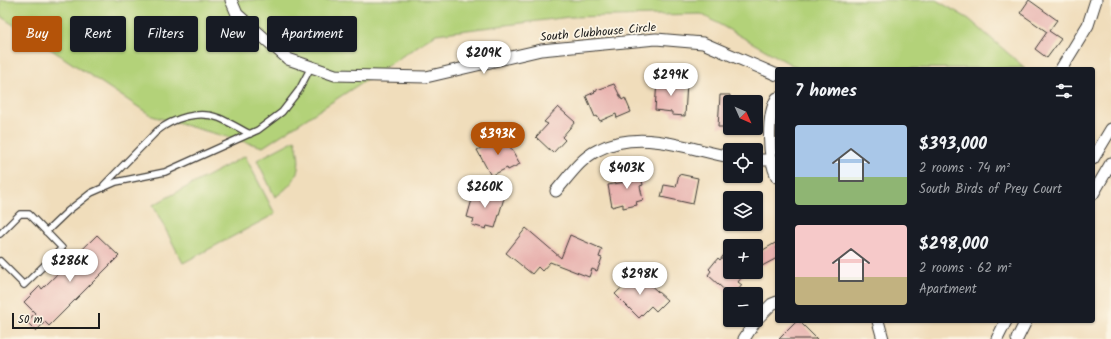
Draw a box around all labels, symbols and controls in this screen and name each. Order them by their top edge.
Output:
chip: Buy [12,16,62,52]
chip: Rent [70,16,126,52]
chip: Filters [134,16,198,52]
chip: New [206,16,259,52]
chip: Apartment [267,16,357,52]
street label: South Clubhouse Circle [539,18,657,47]
pin: $209K [456,41,512,75]
text: $209K [466,43,502,64]
pin: $299K [643,63,699,97]
text: $299K [653,65,689,86]
text: 7 homes [795,78,857,105]
icon: filters [1053,80,1075,102]
north arrow [723,95,763,135]
map controls [723,95,763,327]
pin: $393K [470,122,526,156]
text: $393K [480,124,516,145]
text: $393,000 [919,131,987,158]
icon: home [827,141,875,189]
button: locate [723,143,763,183]
pin: $403K [599,156,655,190]
text: $403K [609,158,645,179]
text: 2 rooms · 74 m² [919,158,1010,179]
pin: $260K [457,175,513,209]
text: $260K [467,177,503,198]
text: South Birds of Prey Court [919,179,1062,200]
button: layers [723,191,763,231]
text: $298,000 [919,231,988,258]
button: + [723,239,763,279]
icon: home [827,241,875,289]
pin: $286K [42,249,98,283]
text: $286K [51,251,89,272]
text: 2 rooms · 62 m² [919,258,1012,279]
pin: $298K [612,262,668,296]
text: $298K [621,264,659,285]
text: Apartment [919,279,977,300]
button: − [723,287,763,327]
scale bar [12,311,100,330]
text: 50 m [18,311,43,329]

